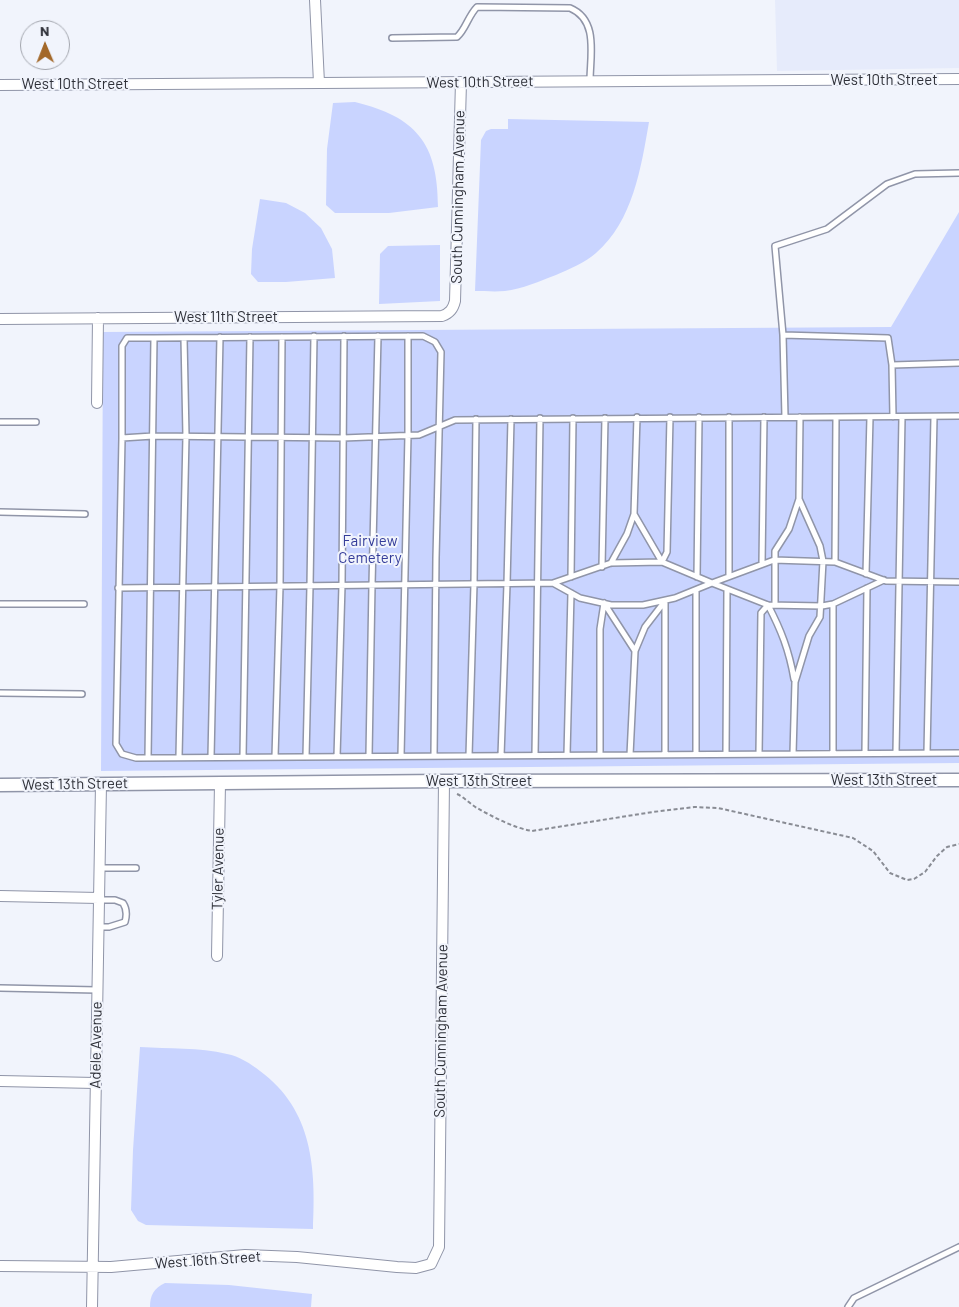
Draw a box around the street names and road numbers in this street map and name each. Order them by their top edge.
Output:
street label: West 10th Street [830,71,938,89]
street label: West 10th Street [426,72,534,92]
street label: West 10th Street [21,75,129,93]
street label: South Cunningham Avenue [447,110,469,284]
street label: West 11th Street [174,308,278,326]
street label: West 13th Street [831,771,937,789]
street label: West 13th Street [426,772,532,790]
street label: West 13th Street [22,774,128,794]
street label: Tyler Avenue [208,828,228,910]
street label: South Cunningham Avenue [430,944,452,1118]
street label: Adele Avenue [86,1001,106,1089]
street label: West 16th Street [154,1247,262,1273]

